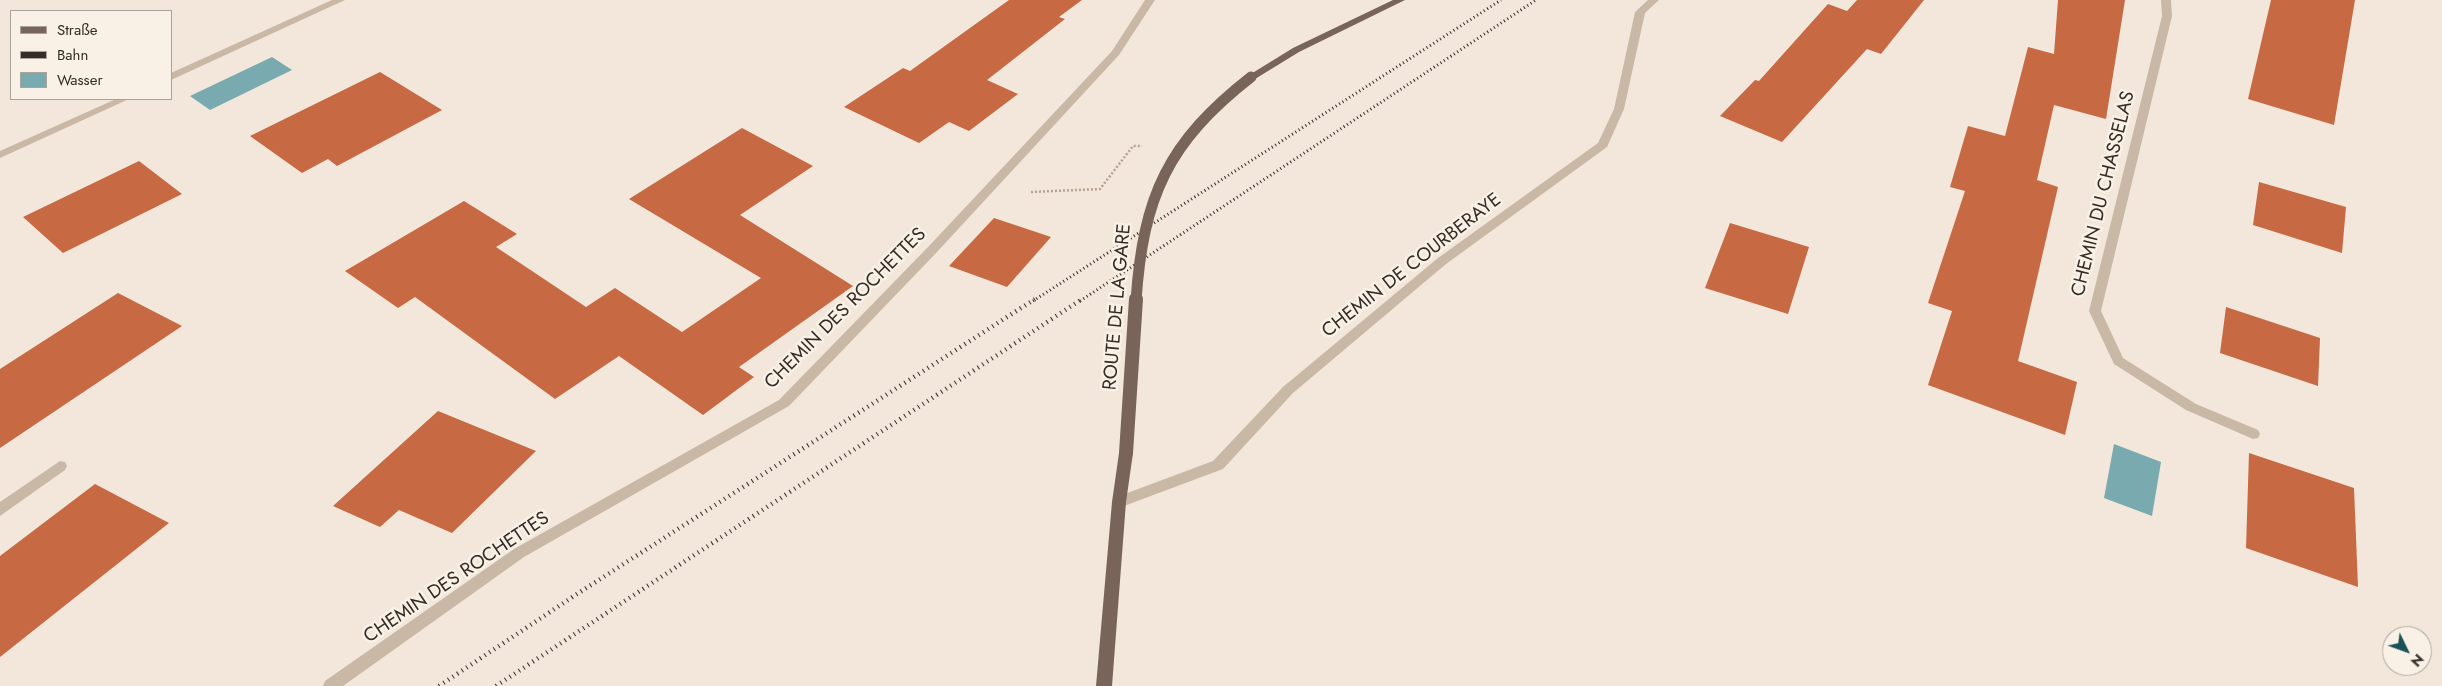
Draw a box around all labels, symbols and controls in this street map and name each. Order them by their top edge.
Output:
legend [10,10,172,100]
text: Straße [57,19,97,41]
text: Bahn [57,44,88,66]
text: Wasser [57,69,103,91]
street label: CHEMIN DU CHASSELAS [2067,89,2141,299]
street label: CHEMIN DE COURBERAYE [1318,189,1506,343]
street label: ROUTE DE LA GARE [1099,223,1137,391]
street label: CHEMIN DES ROCHETTES [761,224,931,394]
street label: CHEMIN DES ROCHETTES [360,507,554,649]
north arrow [2382,626,2432,676]
text: N [2406,650,2429,671]

